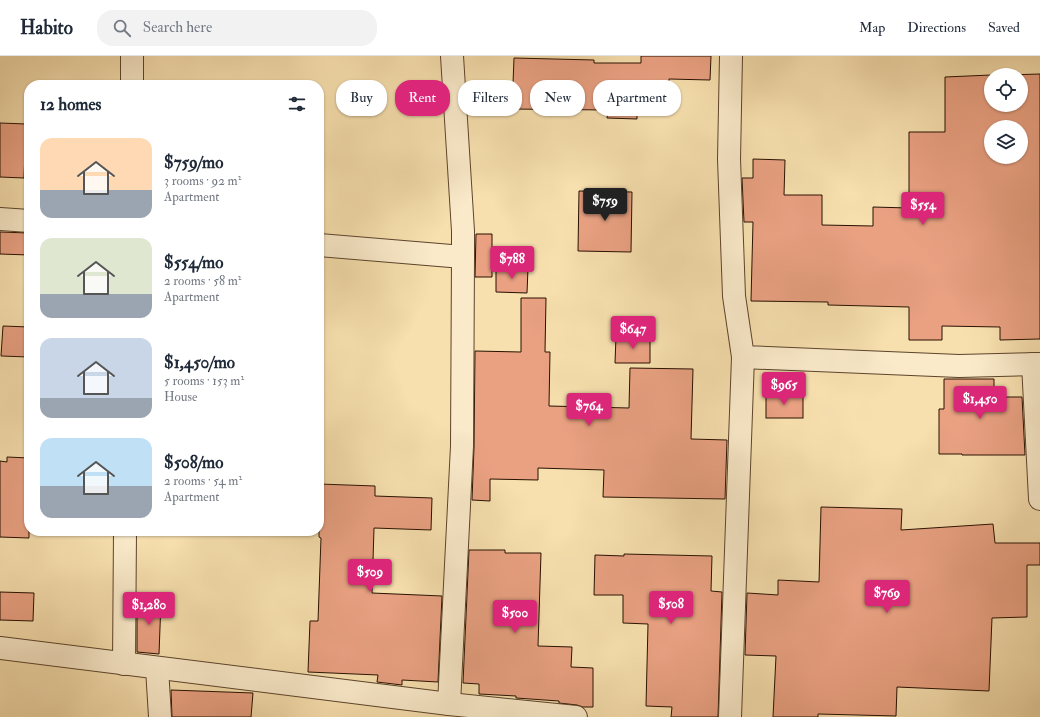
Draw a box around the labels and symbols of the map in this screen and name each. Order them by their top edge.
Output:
pin: $759 [581,188,629,222]
pin: $554 [899,192,947,226]
pin: $788 [488,246,536,280]
pin: $647 [609,316,657,350]
pin: $965 [760,372,808,406]
pin: $1,450 [947,386,1013,420]
pin: $764 [565,393,613,427]
pin: $509 [346,559,394,593]
pin: $769 [863,580,911,614]
pin: $508 [647,591,695,625]
pin: $1,280 [116,592,182,626]
pin: $500 [491,600,539,634]

